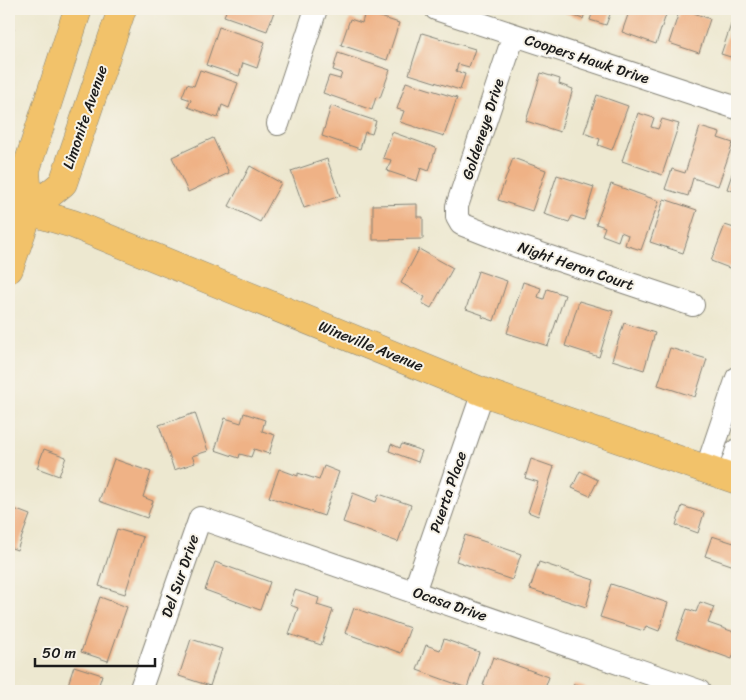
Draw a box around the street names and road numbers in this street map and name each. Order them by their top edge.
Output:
street label: Coopers Hawk Drive [521,27,653,91]
street label: Limonite Avenue [55,61,115,173]
street label: Goldeneye Drive [454,75,512,183]
street label: Night Heron Court [514,234,638,298]
street label: Wineville Avenue [315,313,428,379]
street label: Puerta Place [422,447,474,536]
street label: Del Sur Drive [154,531,206,621]
street label: Ocasa Drive [409,579,491,629]

